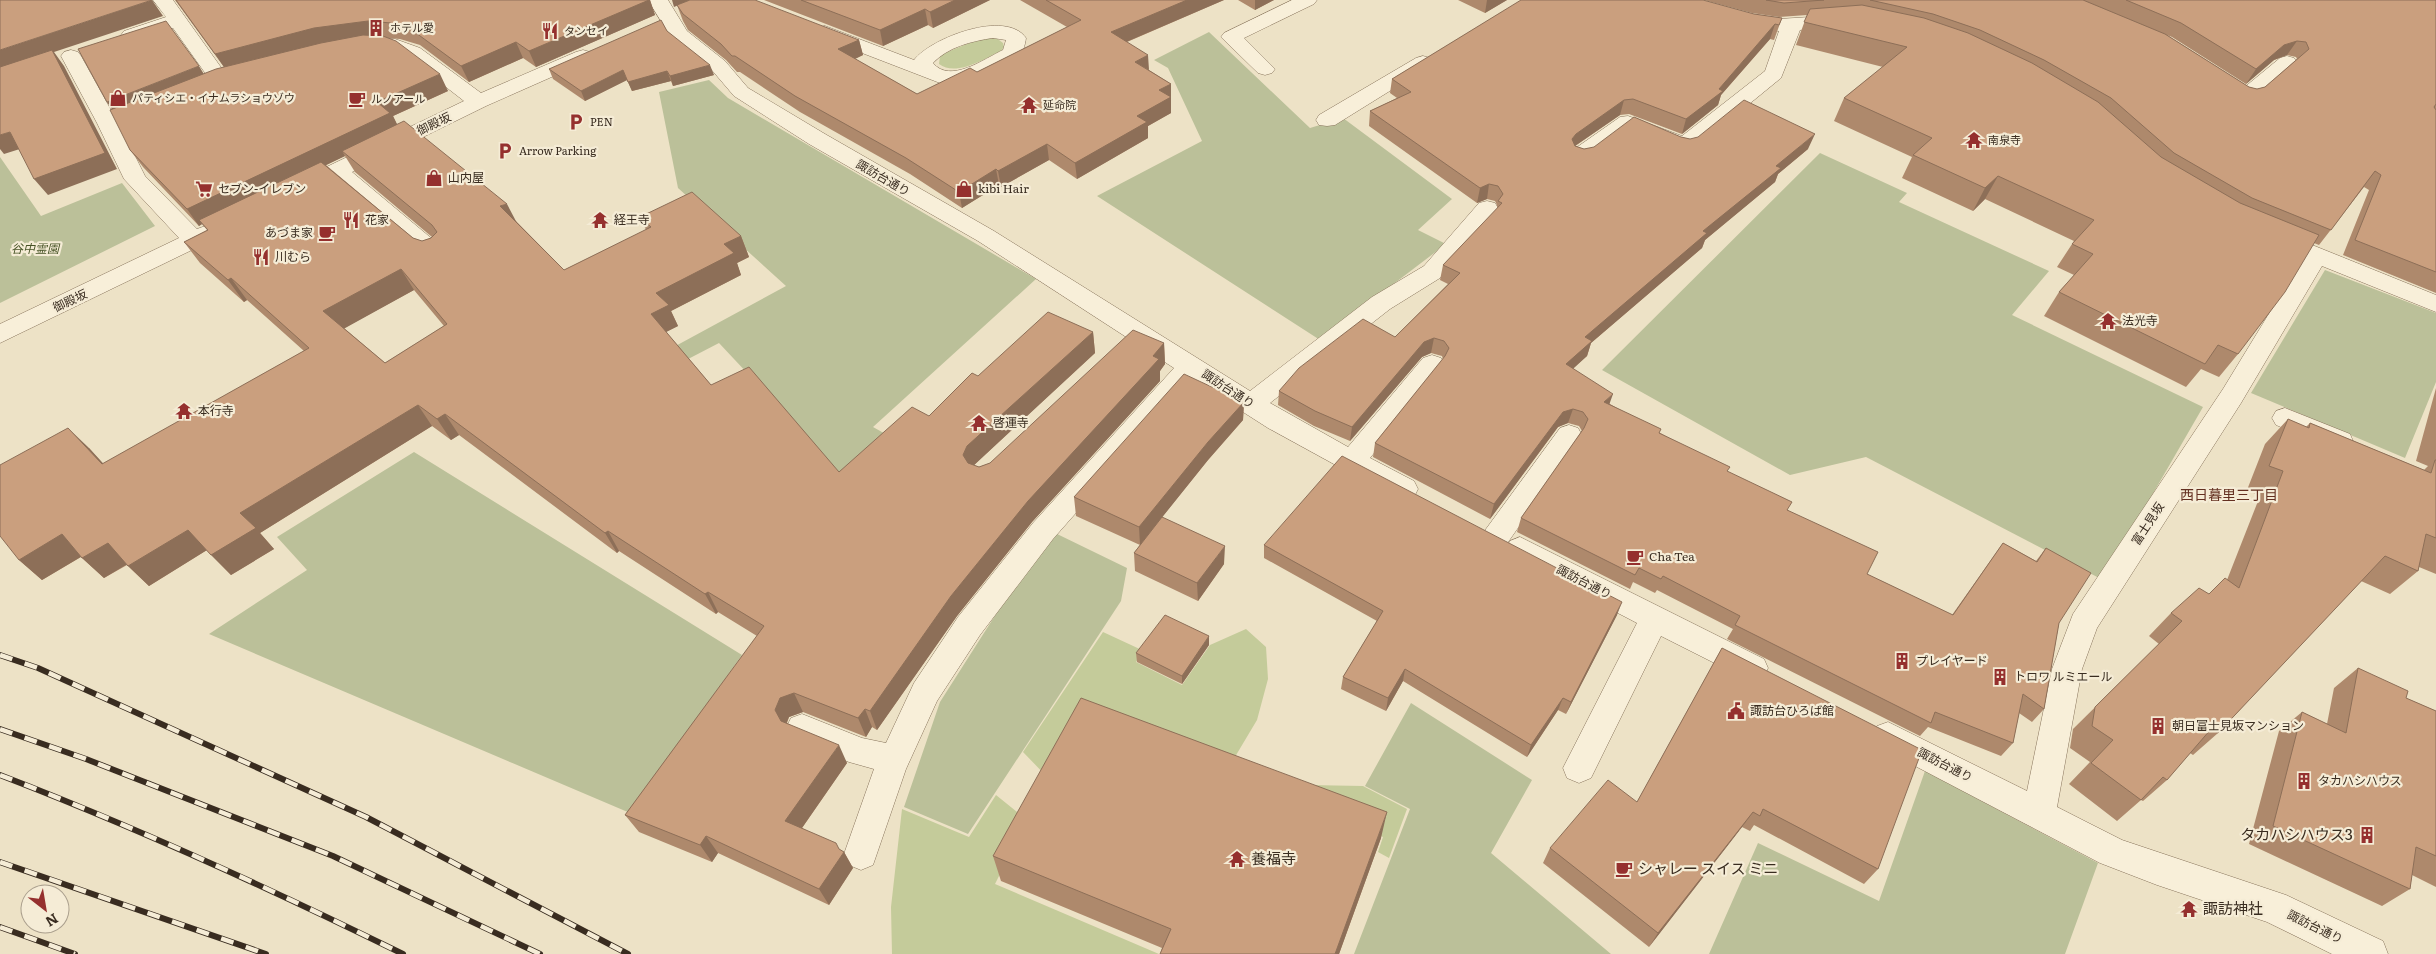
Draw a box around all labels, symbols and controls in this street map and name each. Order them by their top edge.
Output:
building icon: ホテル愛 [366,18,386,38]
place label: ホテル愛 [390,19,434,35]
restaurant icon: タンセイ [540,21,560,41]
place label: タンセイ [564,22,608,38]
shop icon: パティシエ・イナムラショウゾウ [108,88,128,108]
place label: パティシエ・イナムラショウゾウ [132,89,295,105]
cafe icon: ルノアール [347,89,367,109]
place label: ルノアール [371,90,425,106]
temple icon: 延命院 [1019,95,1039,115]
place label: 延命院 [1043,96,1076,112]
street label: 御殿坂 [413,107,454,139]
parking icon: PEN [566,112,586,132]
place label: PEN [590,113,613,129]
temple icon: 南泉寺 [1964,130,1984,150]
place label: 南泉寺 [1988,131,2021,147]
parking icon: Arrow Parking [495,141,515,161]
place label: Arrow Parking [519,142,597,158]
street label: 諏訪台通り [853,154,914,200]
shop icon: 山内屋 [424,168,444,188]
place label: 山内屋 [448,168,484,186]
supermarket icon: セブン-イレブン [194,179,214,199]
place label: セブン-イレブン [218,179,306,197]
shop icon: kibi Hair [954,179,974,199]
place label: kibi Hair [978,179,1029,197]
restaurant icon: 花家 [341,210,361,230]
place label: 花家 [365,210,389,228]
temple icon: 経王寺 [590,210,610,230]
place label: 経王寺 [614,210,650,228]
place label: あづま家 [265,223,313,241]
cafe icon: あづま家 [317,223,337,243]
park label: 谷中霊園 [11,239,61,257]
restaurant icon: 川むら [251,247,271,267]
place label: 川むら [275,247,311,265]
street label: 御殿坂 [49,284,90,316]
temple icon: 法光寺 [2098,311,2118,331]
place label: 法光寺 [2122,311,2158,329]
street label: 諏訪台通り [1198,364,1259,412]
temple icon: 本行寺 [174,401,194,421]
place label: 本行寺 [198,401,234,419]
temple icon: 啓運寺 [969,413,989,433]
place label: 啓運寺 [993,413,1029,431]
district label: 西日暮里三丁目 [2180,484,2278,504]
street label: 富士見坂 [2127,498,2168,548]
cafe icon: Cha Tea [1625,547,1645,567]
place label: Cha Tea [1649,547,1695,565]
street label: 諏訪台通り [1554,559,1615,603]
building icon: プレイヤード [1892,651,1912,671]
place label: プレイヤード [1916,651,1988,669]
building icon: トロワ ルミエール [1990,667,2010,687]
place label: トロワ ルミエール [2014,667,2112,685]
public building icon: 諏訪台ひろば館 [1726,701,1746,721]
place label: 諏訪台ひろば館 [1750,701,1834,719]
building icon: 朝日富士見坂マンション [2148,716,2168,736]
place label: 朝日富士見坂マンション [2172,716,2304,734]
street label: 諏訪台通り [1915,742,1976,786]
building icon: タカハシハウス [2294,771,2314,791]
place label: タカハシハウス [2318,771,2402,789]
place label: タカハシハウス3 [2240,822,2353,845]
building icon: タカハシハウス3 [2357,825,2377,845]
place label: 養福寺 [1251,846,1296,869]
temple icon: 養福寺 [1227,849,1247,869]
place label: シャレー スイス ミニ [1638,856,1779,879]
cafe icon: シャレー スイス ミニ [1614,859,1634,879]
north arrow [20,884,70,934]
place label: 諏訪神社 [2203,896,2263,919]
temple icon: 諏訪神社 [2179,899,2199,919]
street label: 諏訪台通り [2285,905,2346,947]
text: N [42,909,62,933]

